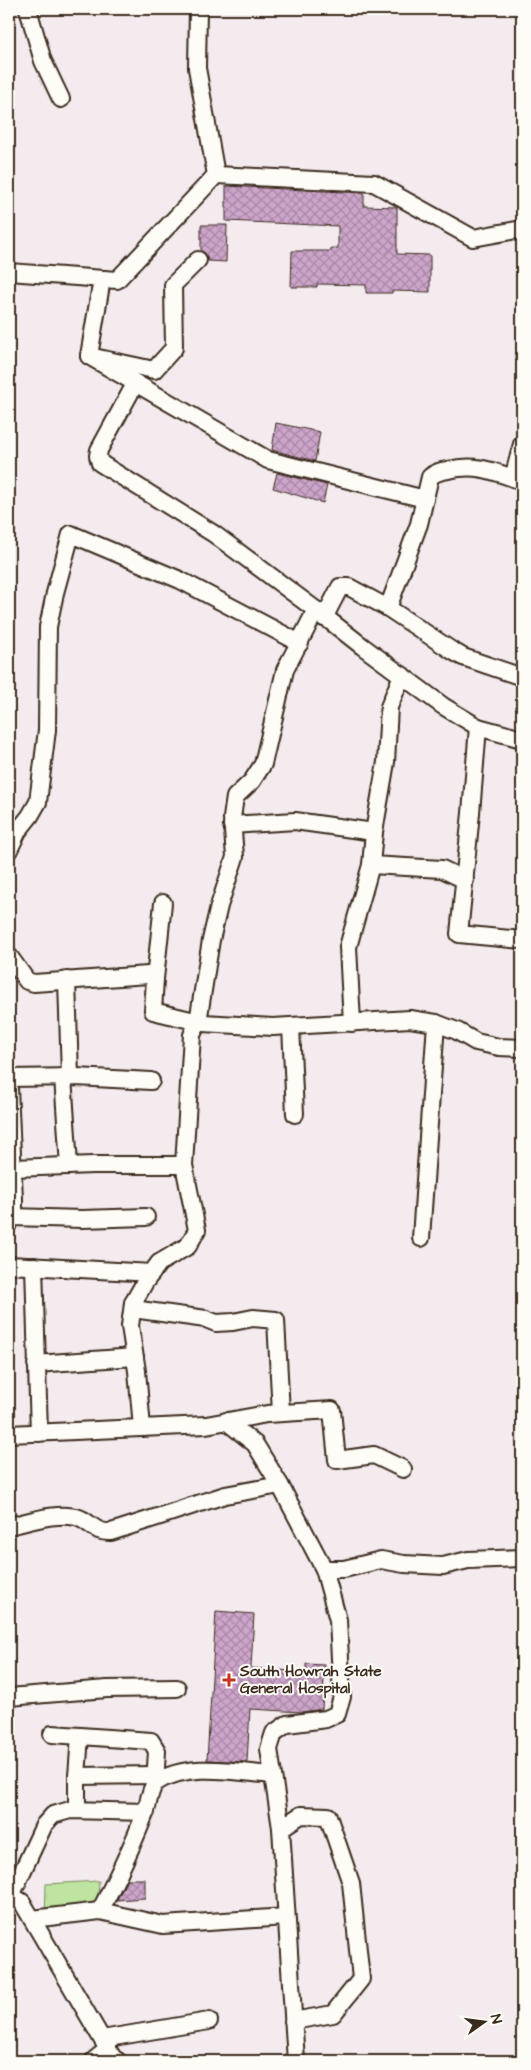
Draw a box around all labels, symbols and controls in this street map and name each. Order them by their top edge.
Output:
place label: South Howrah State General Hospital [239,1661,382,1699]
marker: South Howrah State General Hospital [222,1673,236,1687]
north arrow [458,1998,508,2048]
text: N [485,2012,506,2026]

